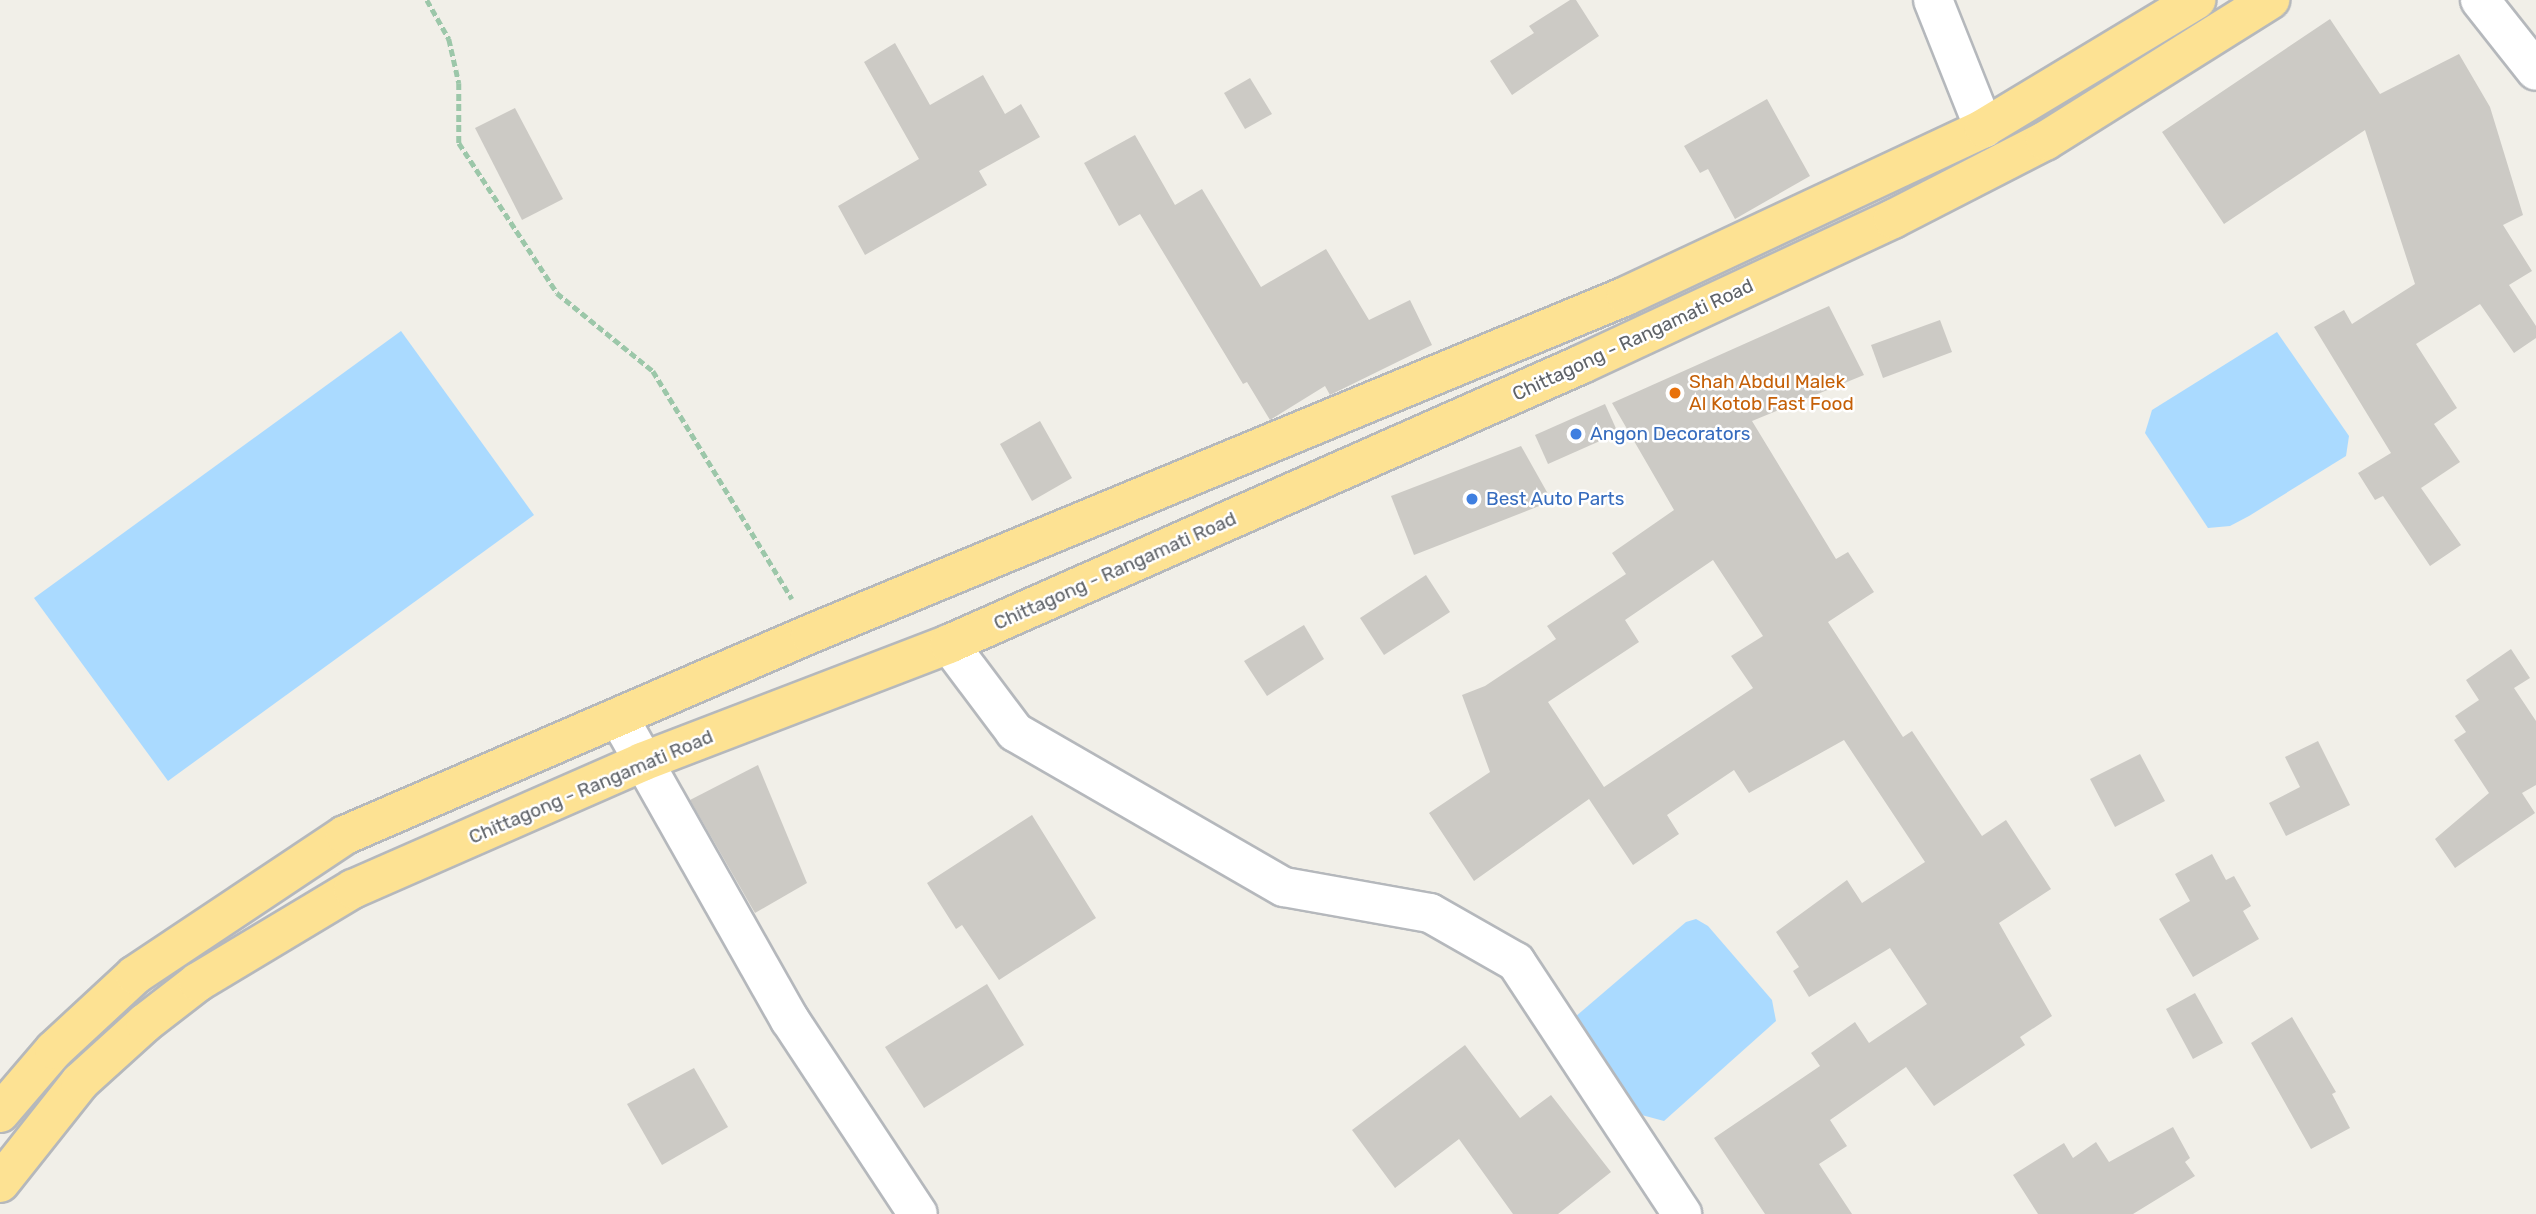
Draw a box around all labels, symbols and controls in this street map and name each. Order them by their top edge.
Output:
street label: Chittagong - Rangamati Road [1509,274,1757,406]
place label: Shah Abdul Malek Al Kotob Fast Food [1689,371,1854,415]
marker: Shah Abdul Malek Al Kotob Fast Food [1667,385,1683,401]
place label: Angon Decorators [1590,423,1750,445]
marker: Angon Decorators [1568,426,1584,442]
place label: Best Auto Parts [1486,488,1625,510]
marker: Best Auto Parts [1464,491,1480,507]
street label: Chittagong - Rangamati Road [990,507,1240,635]
street label: Chittagong - Rangamati Road [465,725,717,849]

